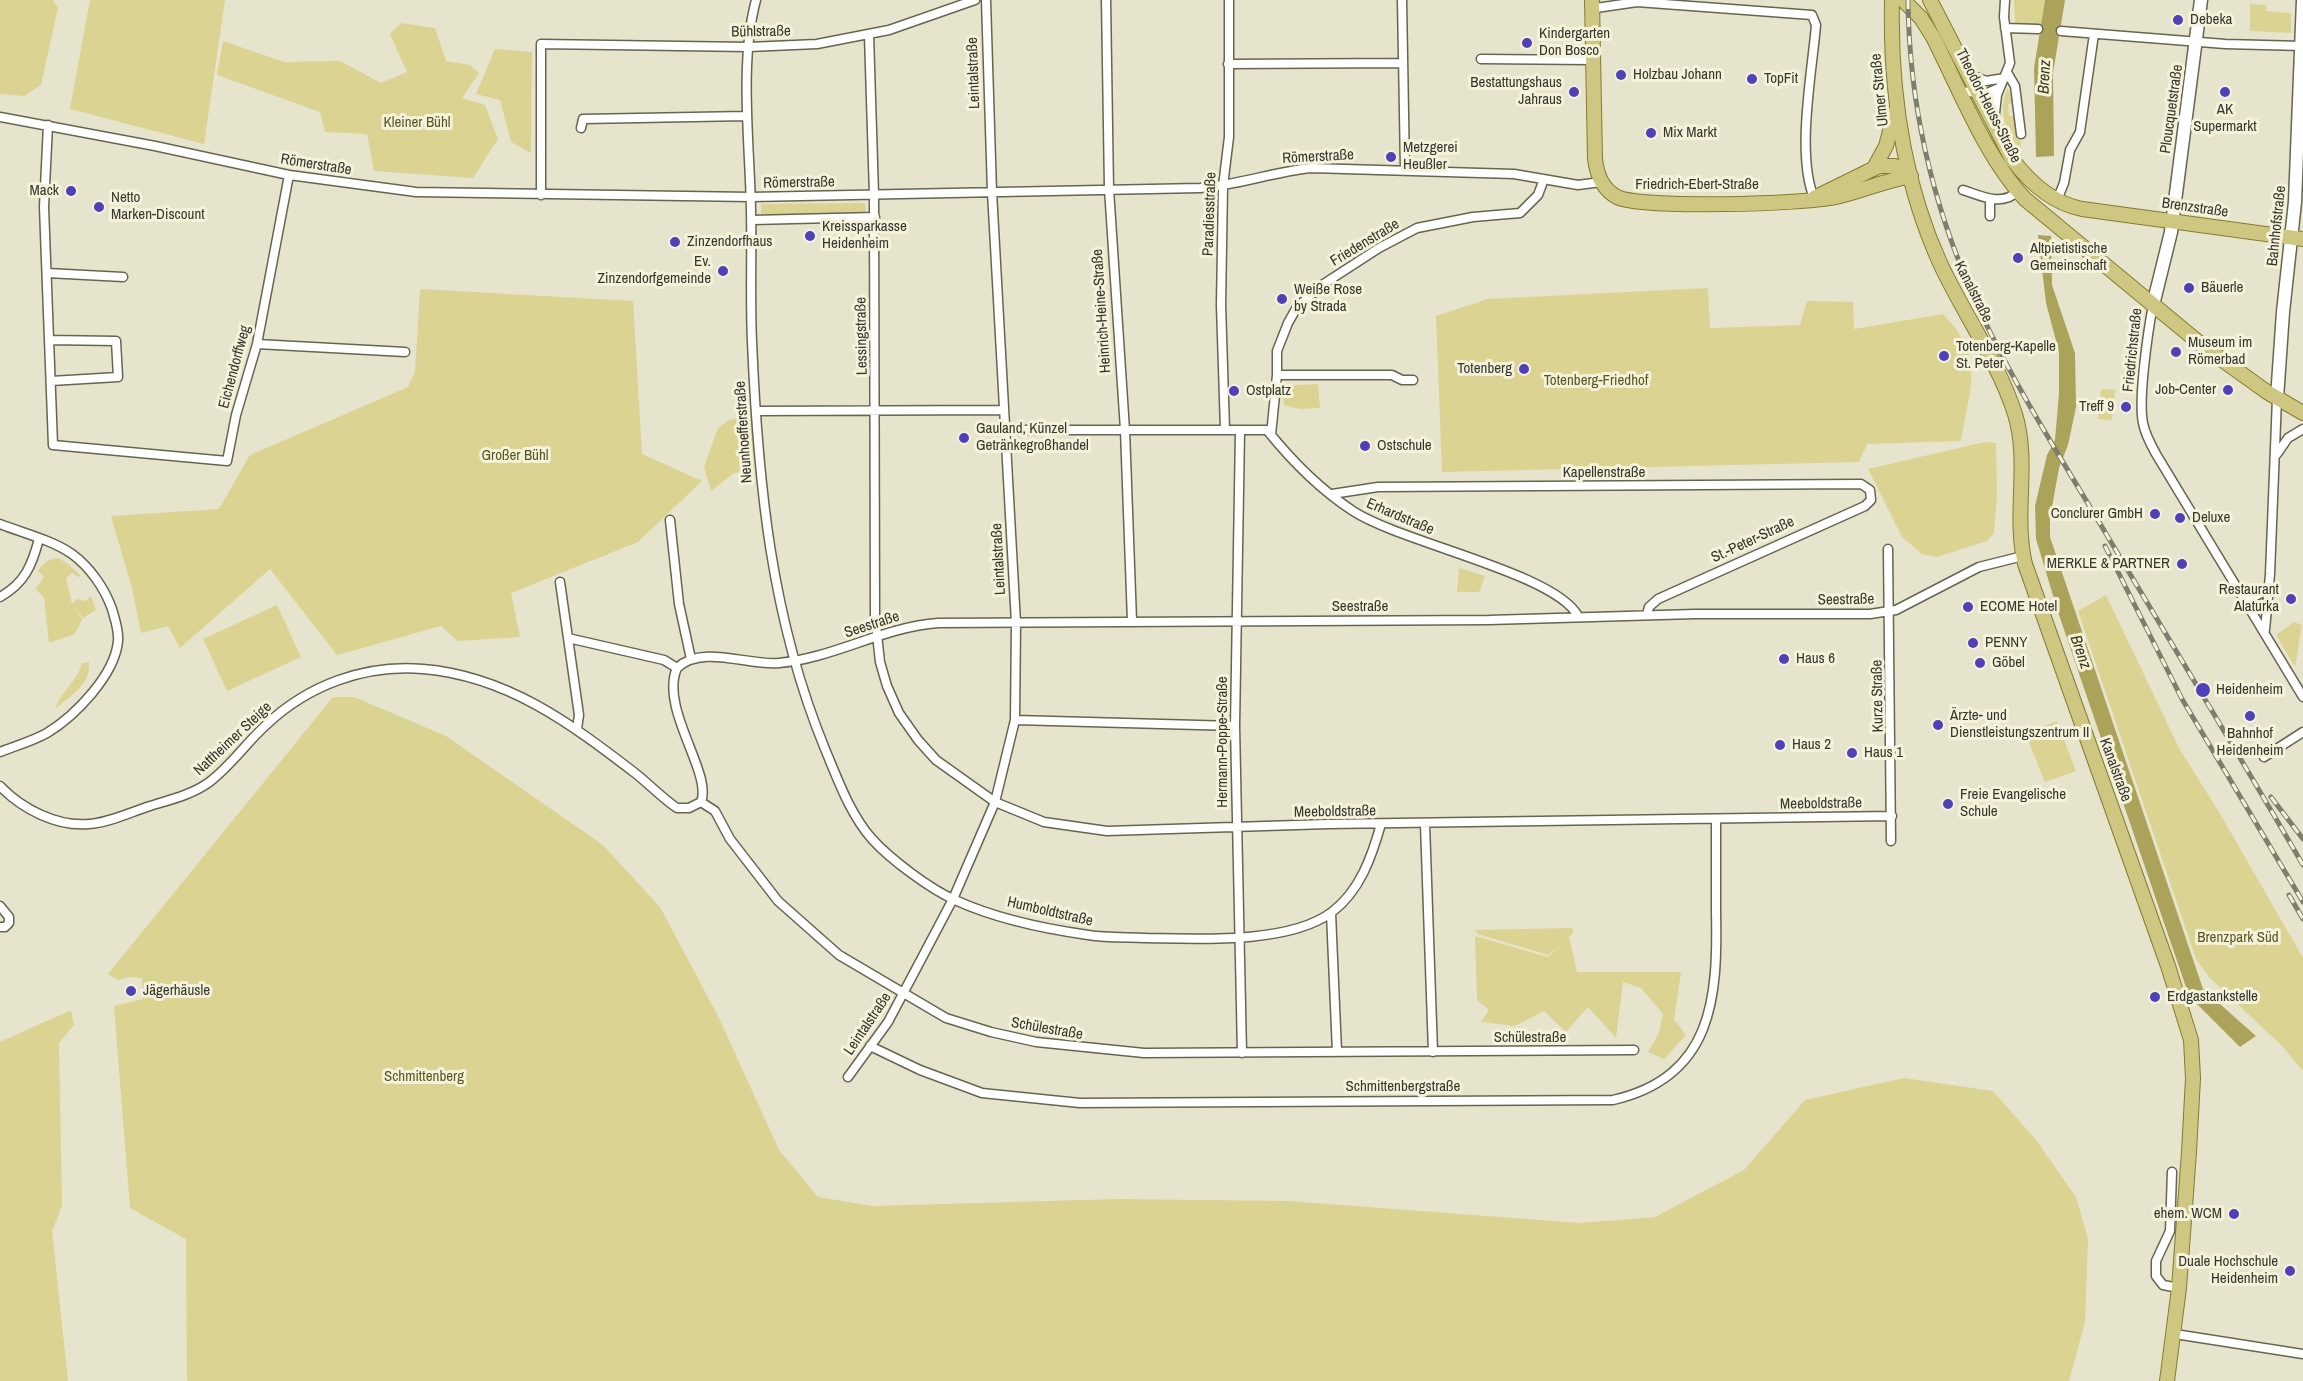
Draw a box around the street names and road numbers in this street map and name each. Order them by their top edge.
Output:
street label: Bühlstraße [731,22,791,42]
street label: Leintalstraße [964,37,984,109]
street label: Theodor-Heuss-Straße [1951,46,2025,166]
street label: Ulmer Straße [1867,53,1893,127]
street label: Ploucquetstraße [2157,63,2187,155]
street label: Römerstraße [1282,146,1354,168]
street label: Römerstraße [279,150,353,180]
street label: Paradiesstraße [1200,172,1220,256]
street label: Römerstraße [763,173,835,193]
street label: Friedrich-Ebert-Straße [1635,176,1759,194]
street label: Bahnhofstraße [2264,185,2290,267]
street label: Brenzstraße [2161,194,2229,222]
street label: Friedenstraße [1327,215,1403,271]
street label: Heinrich-Heine-Straße [1089,248,1115,374]
street label: Kanalstraße [1950,258,1996,326]
street label: Lessingstraße [852,297,872,375]
street label: Friedrichstraße [2120,307,2146,393]
street label: Eichendorffweg [215,323,255,411]
street label: Neunhoefferstraße [731,380,757,484]
street label: Kapellenstraße [1563,464,1645,482]
street label: Erhardstraße [1363,495,1437,539]
street label: St.-Peter-Straße [1709,513,1797,567]
street label: Leintalstraße [988,523,1010,595]
street label: Seestraße [1817,591,1875,609]
street label: Seestraße [1332,598,1388,616]
street label: Seestraße [842,608,902,642]
street label: Kurze Straße [1868,660,1888,732]
street label: Hermann-Poppe-Straße [1214,676,1232,808]
street label: Nattheimer Steige [190,698,276,780]
street label: Kanalstraße [2095,736,2135,804]
street label: Meeboldstraße [1780,794,1862,814]
street label: Meeboldstraße [1294,802,1376,822]
street label: Humboldtstraße [1005,893,1095,931]
street label: Leintalstraße [840,989,896,1059]
street label: Schülestraße [1010,1014,1084,1044]
street label: Schülestraße [1494,1029,1566,1047]
street label: Schmittenbergstraße [1346,1078,1460,1096]

